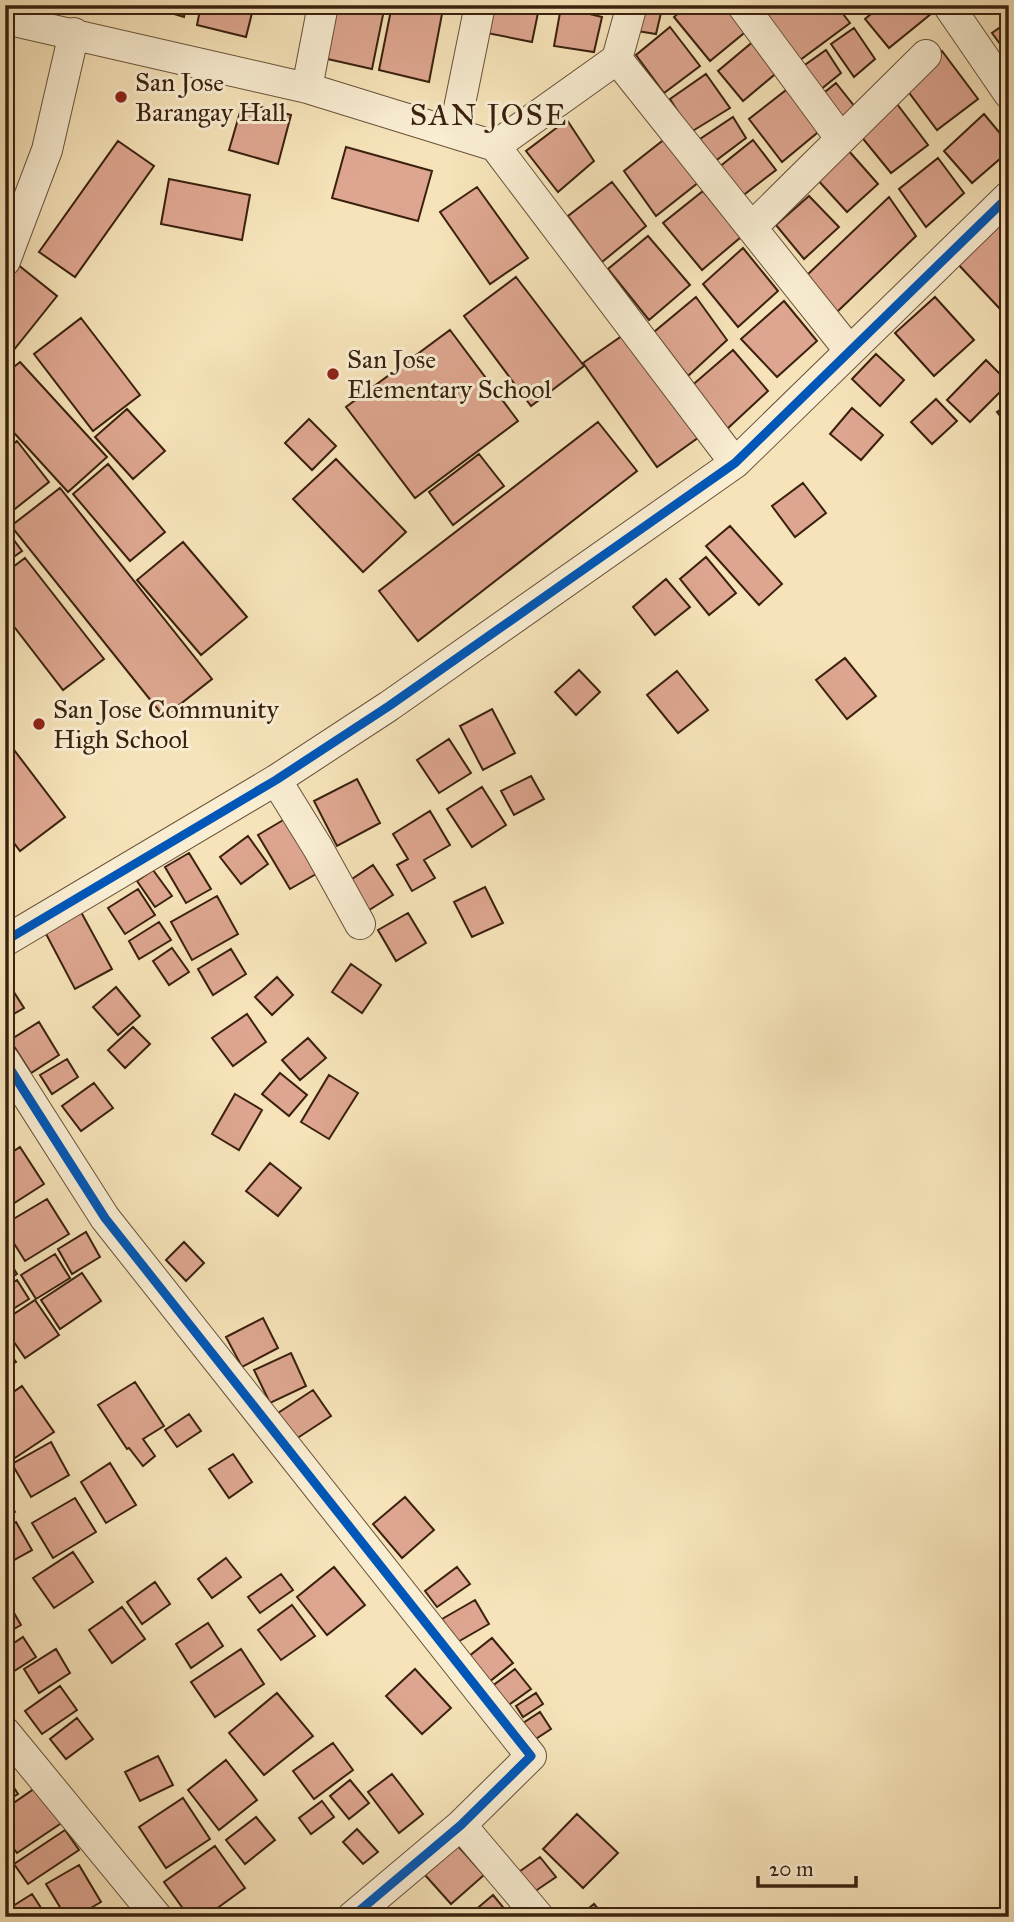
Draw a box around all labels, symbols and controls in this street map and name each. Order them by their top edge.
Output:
place label: San Jose Barangay Hall [135,66,286,128]
marker: San Jose Barangay Hall [113,89,129,105]
district label: SAN JOSE [410,97,568,133]
place label: San Jose Elementary School [347,343,551,405]
marker: San Jose Elementary School [325,366,341,382]
place label: San Jose Community High School [53,693,279,755]
marker: San Jose Community High School [31,716,47,732]
scale bar [758,1845,856,1889]
text: 20 m [769,1856,814,1882]

